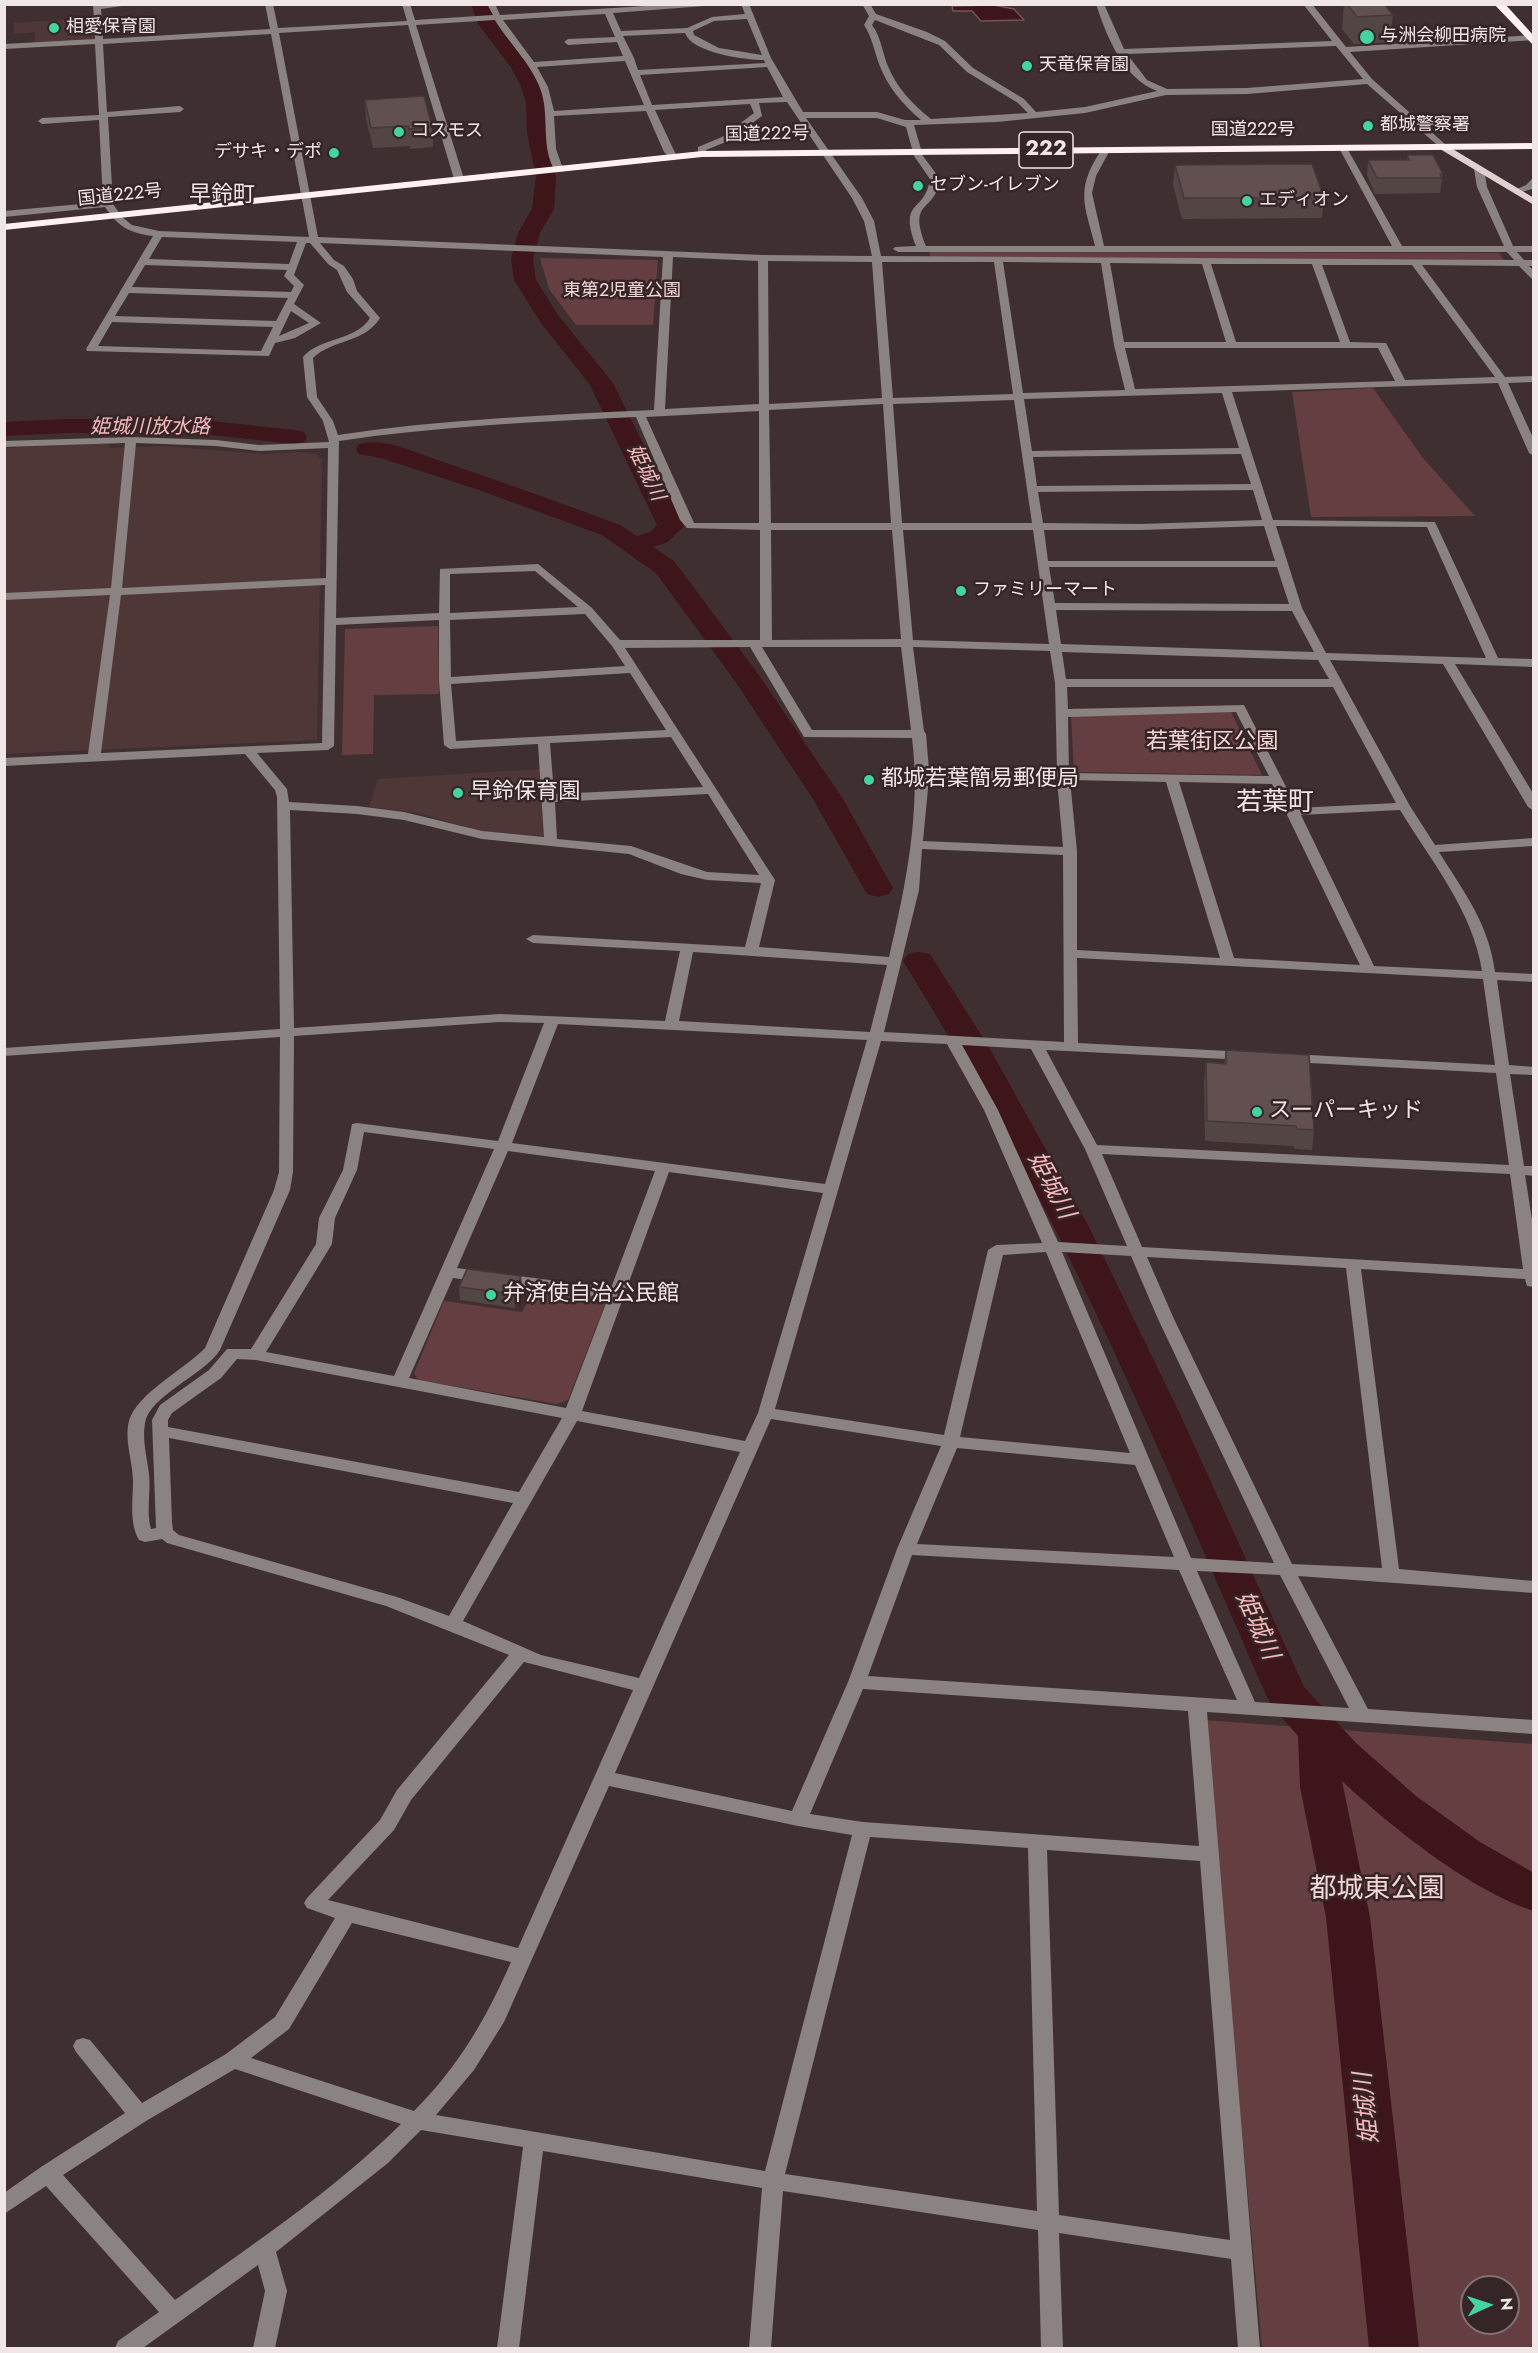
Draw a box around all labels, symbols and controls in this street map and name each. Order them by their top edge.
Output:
place label: 相愛保育園 [66,17,156,39]
marker: 相愛保育園 [47,21,61,35]
place label: 与洲会柳田病院 [1380,26,1506,48]
marker: 与洲会柳田病院 [1358,28,1376,46]
place label: 天竜保育園 [1039,55,1129,77]
marker: 天竜保育園 [1020,59,1034,73]
place label: 都城警察署 [1380,115,1470,137]
marker: 都城警察署 [1361,119,1375,133]
street label: 国道222号 [1211,120,1295,142]
place label: コスモス [411,121,483,143]
street label: 国道222号 [724,123,810,147]
marker: コスモス [392,125,406,139]
road number: 222 [1019,132,1073,168]
place label: デサキ・デポ [214,142,322,164]
marker: デサキ・デポ [327,146,341,160]
place label: セブン-イレブン [930,175,1060,197]
marker: セブン-イレブン [911,179,925,193]
street label: 国道222号 [77,181,163,211]
district label: 早鈴町 [189,183,255,209]
place label: エディオン [1259,190,1349,212]
marker: エディオン [1240,194,1254,208]
park label: 東第2児童公園 [563,281,681,303]
water label: 姫城川放水路 [90,416,210,440]
water label: 姫城川 [621,441,669,505]
place label: ファミリーマート [973,580,1117,602]
marker: ファミリーマート [954,584,968,598]
park label: 若葉街区公園 [1146,730,1278,756]
place label: 都城若葉簡易郵便局 [881,767,1079,793]
marker: 都城若葉簡易郵便局 [862,773,876,787]
place label: 早鈴保育園 [470,780,580,806]
marker: 早鈴保育園 [451,786,465,800]
district label: 若葉町 [1236,788,1314,820]
place label: スーパーキッド [1269,1099,1423,1125]
marker: スーパーキッド [1250,1105,1264,1119]
water label: 姫城川 [1020,1147,1080,1225]
place label: 弁済使自治公民館 [503,1282,679,1308]
marker: 弁済使自治公民館 [484,1288,498,1302]
water label: 姫城川 [1228,1587,1284,1665]
park label: 都城東公園 [1310,1874,1444,1906]
water label: 姫城川 [1350,2071,1386,2145]
north arrow [1460,2275,1520,2335]
text: N [1495,2297,1518,2311]

